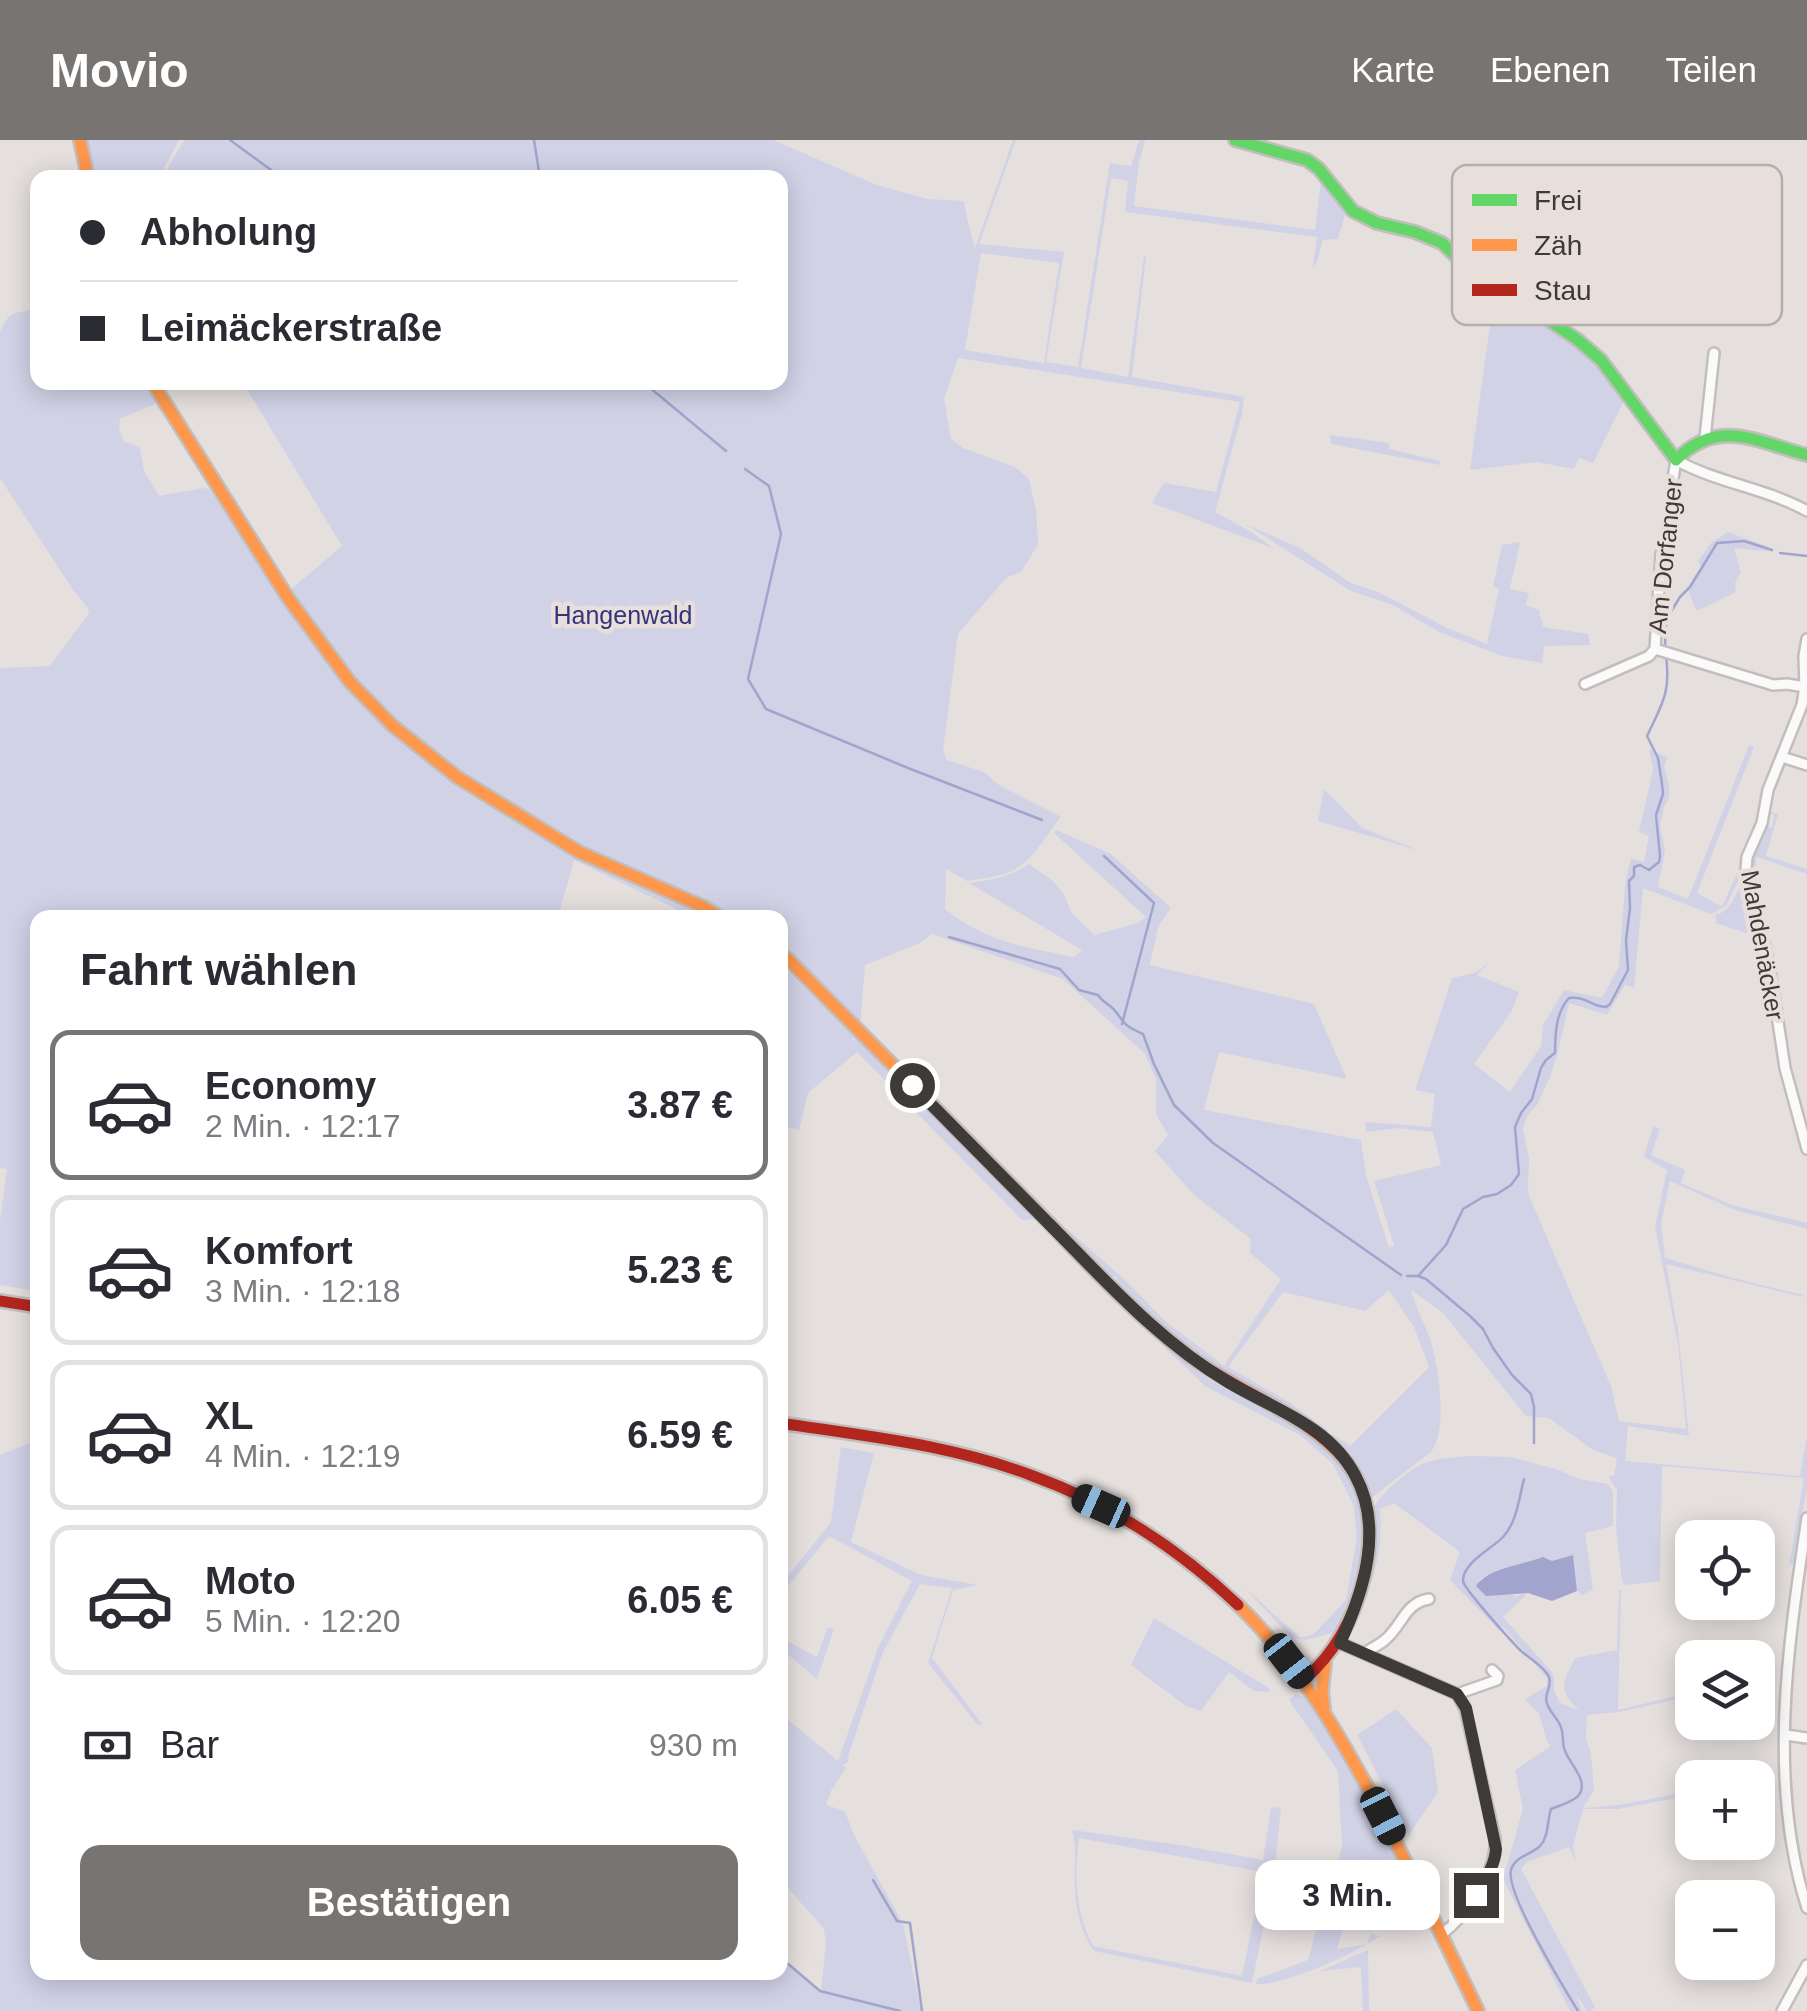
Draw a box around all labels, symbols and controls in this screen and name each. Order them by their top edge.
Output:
text: Movio [50,44,189,97]
text: Karte [1351,50,1435,89]
text: Ebenen [1490,50,1611,89]
text: Teilen [1666,50,1757,89]
legend [1452,165,1782,325]
text: Frei [1534,185,1582,216]
text: Abholung [140,211,317,253]
text: Zäh [1534,230,1582,261]
text: Stau [1534,275,1592,306]
text: Leimäckerstraße [140,307,442,349]
street label: Am Dorfanger [1643,477,1687,635]
park label: Hangenwald [554,601,693,629]
street label: Mahdenäcker [1736,868,1790,1022]
text: Fahrt wählen [80,944,358,995]
icon: car [85,1060,175,1150]
route start [890,1063,935,1108]
text: Economy [205,1065,376,1107]
text: 3.87 € [627,1084,733,1126]
text: 2 Min. · 12:17 [205,1108,401,1144]
icon: car [85,1225,175,1315]
text: Komfort [205,1230,353,1272]
text: 5.23 € [627,1249,733,1291]
text: 3 Min. · 12:18 [205,1273,401,1309]
icon: car [85,1390,175,1480]
text: XL [205,1395,254,1437]
text: 6.59 € [627,1414,733,1456]
text: 4 Min. · 12:19 [205,1438,401,1474]
car [1067,1480,1135,1532]
map controls [1675,1520,1775,1980]
button: locate [1675,1520,1775,1620]
icon: car [85,1555,175,1645]
text: Moto [205,1560,296,1602]
text: 6.05 € [627,1579,733,1621]
text: 5 Min. · 12:20 [205,1603,401,1639]
car [1259,1628,1319,1694]
button: layers [1675,1640,1775,1740]
icon: cash [80,1718,135,1773]
text: Bar [160,1724,219,1766]
text: 930 m [649,1727,738,1763]
button: + [1675,1760,1775,1860]
car [1356,1782,1410,1850]
button: Bestätigen [80,1845,738,1960]
callout: 3 Min. [1256,1860,1441,1930]
route end [1454,1873,1499,1918]
text: 3 Min. [1302,1877,1393,1913]
button: − [1675,1880,1775,1980]

